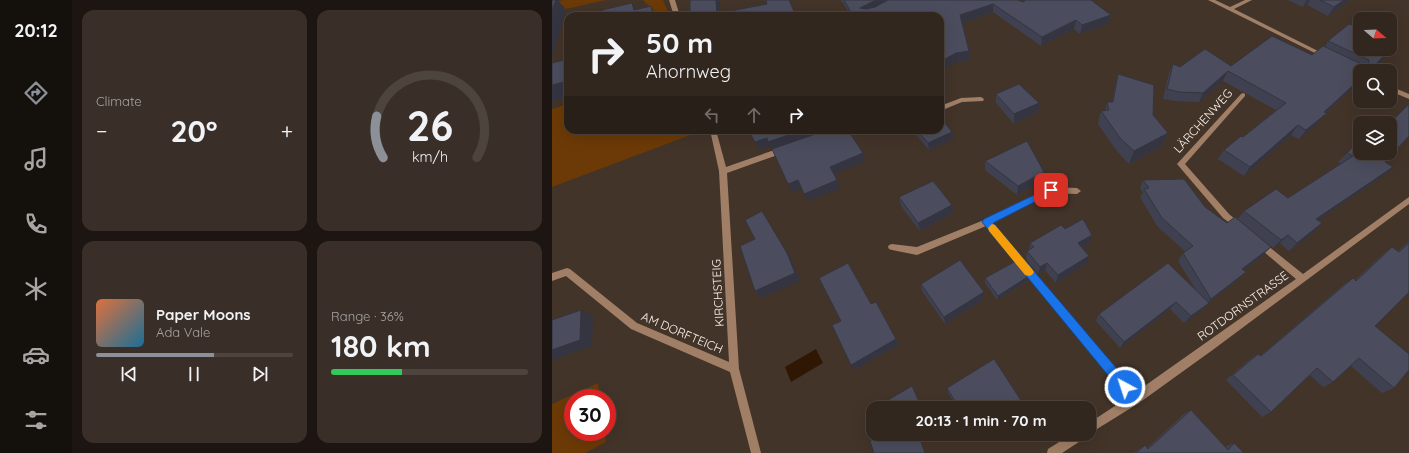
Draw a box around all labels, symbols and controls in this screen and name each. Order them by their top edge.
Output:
north arrow [1353,12,1397,56]
map controls [1353,12,1397,160]
text: 20:12 [14,19,58,42]
text: 50 m [646,25,713,60]
icon: right [580,28,632,80]
text: Ahornweg [646,60,731,83]
button: search [1353,64,1397,108]
icon: directions [22,79,50,107]
street label: LÄRCHENWEG [1170,86,1235,156]
text: Climate [96,93,142,109]
text: 26 [406,99,453,151]
icon: left [701,104,723,126]
icon: ahead [743,104,765,126]
icon: right [785,104,807,126]
text: 20° [170,112,218,150]
button: layers [1353,116,1397,160]
text: − [96,117,107,145]
text: + [281,117,293,145]
icon: music [22,145,50,173]
text: km/h [411,148,448,166]
pin [1034,173,1068,207]
icon: arrive [1040,179,1062,201]
icon: phone [22,210,50,238]
street label: KIRCHSTEIG [708,259,727,327]
street label: ROTDORNSTRASSE [1194,267,1291,344]
icon: climate [22,275,50,303]
text: Paper Moons [156,305,251,324]
text: Range · 36% [331,308,404,324]
street label: AM DORFTEICH [639,309,725,357]
text: Ada Vale [156,324,210,340]
text: 180 km [331,327,431,365]
icon: car [22,341,50,369]
icon: previous [118,363,140,385]
icon: pause [183,363,205,385]
icon: next [249,363,271,385]
position arrow [1104,366,1146,408]
speed limit sign: 30 [564,389,616,441]
icon: filters [22,406,50,434]
text: 20:13 · 1 min · 70 m [915,411,1047,430]

